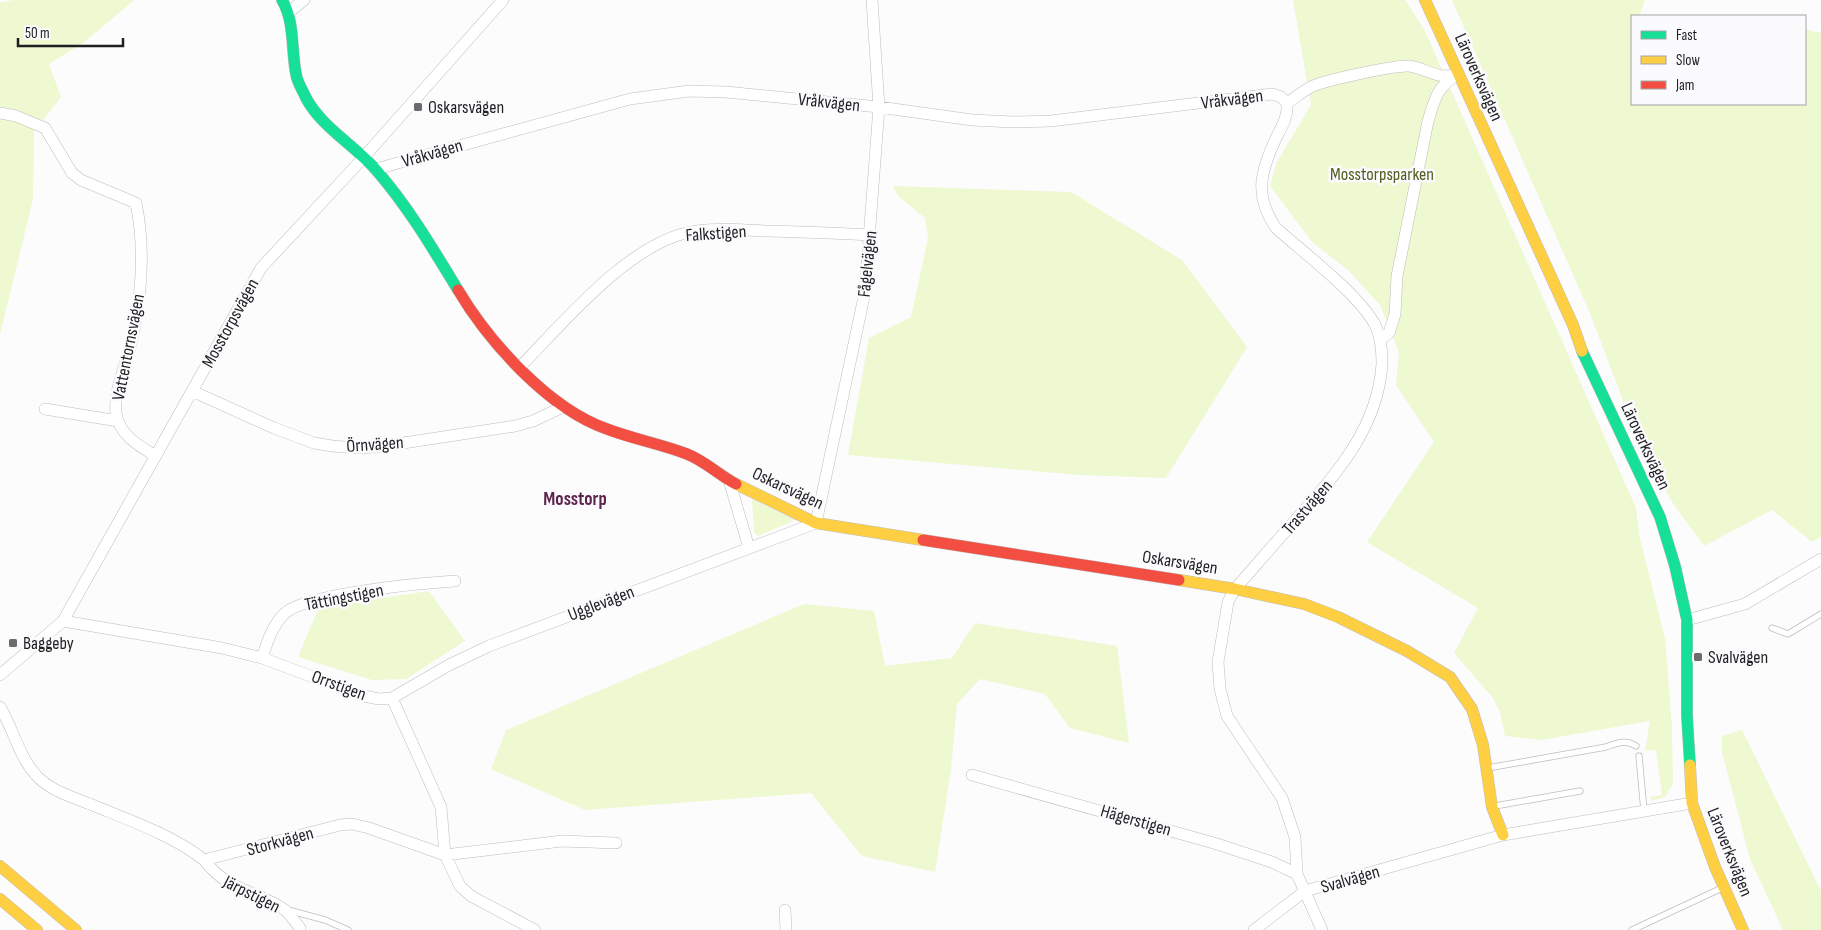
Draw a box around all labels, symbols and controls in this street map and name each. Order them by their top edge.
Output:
scale bar [18,15,122,47]
legend [1631,15,1806,105]
text: 50 m [25,24,50,43]
text: Fast [1676,26,1698,45]
street label: Läroverksvägen [1450,30,1507,124]
text: Slow [1676,51,1700,70]
text: Jam [1675,76,1694,95]
street label: Vråkvägen [1200,85,1264,114]
street label: Vråkvägen [797,89,861,116]
place label: Oskarsvägen [428,97,504,118]
marker: Oskarsvägen [412,101,424,113]
street label: Vråkvägen [399,135,465,172]
park label: Mosstorpsparken [1330,164,1434,185]
street label: Falkstigen [685,221,747,246]
street label: Fågelvägen [854,230,881,298]
street label: Mosstorpsvägen [197,275,263,371]
street label: Vattentornsvägen [108,292,149,402]
street label: Läroverksvägen [1616,399,1675,493]
street label: Örnvägen [346,432,404,457]
street label: Oskarsvägen [749,463,827,514]
street label: Trastvägen [1278,476,1337,539]
district label: Mosstorp [543,488,607,511]
street label: Oskarsvägen [1141,546,1219,579]
street label: Tättingstigen [303,580,385,615]
street label: Ugglevägen [565,581,637,626]
place label: Baggeby [23,633,74,654]
marker: Baggeby [7,637,19,649]
place label: Svalvägen [1708,647,1768,668]
marker: Svalvägen [1692,651,1704,663]
street label: Orrstigen [309,666,369,705]
street label: Hägerstigen [1098,800,1174,841]
street label: Läroverksvägen [1702,805,1757,900]
street label: Storkvägen [244,823,316,860]
street label: Svalvägen [1318,861,1382,898]
street label: Järpstigen [219,871,284,918]

